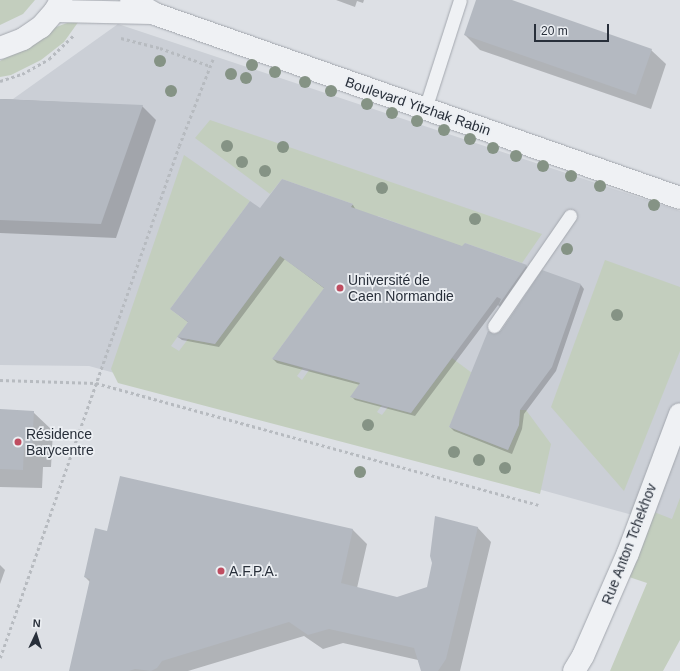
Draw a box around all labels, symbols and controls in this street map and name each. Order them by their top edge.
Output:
scale bar [536,16,611,42]
text: 20 m [541,24,568,38]
street label: Boulevard Yitzhak Rabin [343,73,493,139]
place label: Université de Caen Normandie [348,272,454,304]
marker: Université de Caen Normandie [335,283,345,293]
place label: Résidence Barycentre [26,426,94,458]
marker: Résidence Barycentre [13,437,23,447]
street label: Rue Anton Tchekhov [598,481,660,607]
place label: A.F.P.A. [229,563,278,579]
marker: A.F.P.A. [216,566,226,576]
north arrow [16,615,56,655]
text: N [32,617,41,629]

